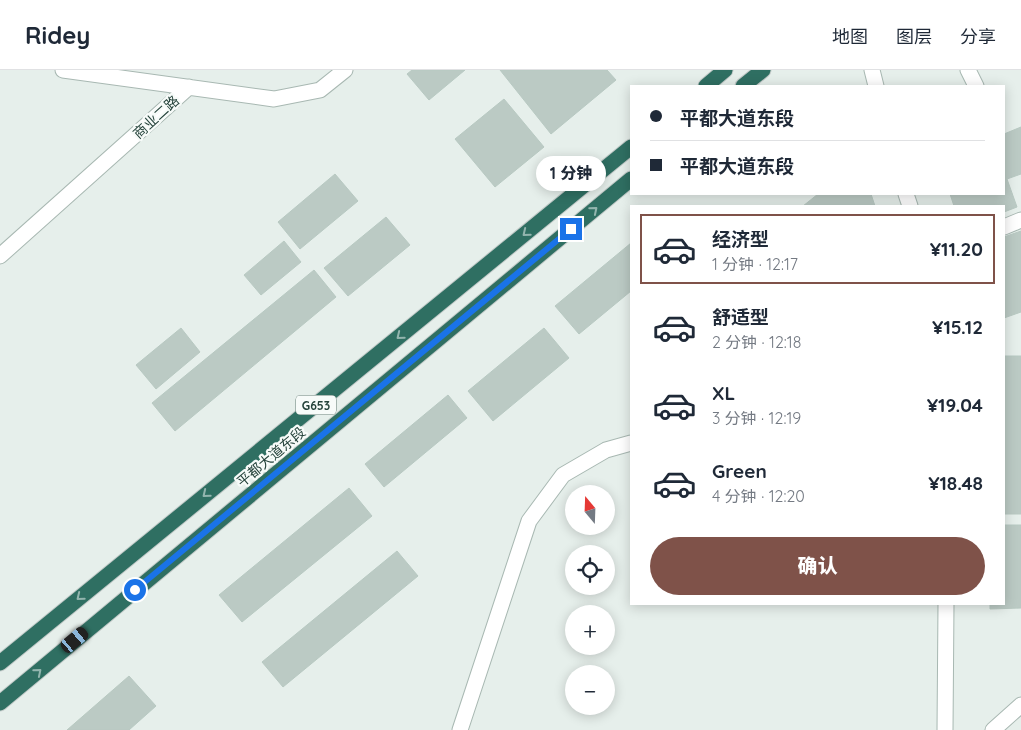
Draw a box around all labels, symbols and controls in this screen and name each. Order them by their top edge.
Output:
text: Ridey [25,20,90,50]
text: 地图 [832,25,868,48]
text: 图层 [896,25,932,48]
text: 分享 [960,25,996,48]
street label: 商业二路 [129,92,183,142]
text: 平都大道东段 [680,106,794,130]
text: 平都大道东段 [680,154,794,178]
callout: 1 分钟 [536,156,606,192]
text: 1 分钟 [550,163,592,183]
one-way arrow [588,207,597,216]
route end [560,218,582,240]
icon: car [652,227,697,272]
text: 经济型 [712,227,769,251]
one-way arrow [523,228,532,236]
text: ¥11.20 [930,237,983,261]
text: 1 分钟 · 12:17 [712,254,798,274]
icon: car [652,305,697,350]
text: 舒适型 [712,305,769,329]
text: ¥15.12 [932,315,983,339]
one-way arrow [397,331,406,339]
text: 2 分钟 · 12:18 [712,332,801,352]
text: XL [712,381,735,405]
icon: car [652,383,697,428]
text: ¥19.04 [927,393,983,417]
road number: G653 [296,396,336,414]
text: 3 分钟 · 12:19 [712,408,801,428]
street label: 平都大道东段 [233,423,309,491]
text: Green [712,459,767,483]
icon: car [652,461,697,506]
text: ¥18.48 [928,471,983,495]
north arrow [565,485,615,535]
map controls [565,485,615,715]
text: 4 分钟 · 12:20 [712,486,805,506]
one-way arrow [203,489,212,498]
button: 确认 [650,537,985,595]
button: locate [565,545,615,595]
route start [124,579,146,601]
one-way arrow [77,591,86,600]
button: + [565,605,615,655]
car [58,625,91,655]
button: − [565,665,615,715]
one-way arrow [32,668,41,677]

